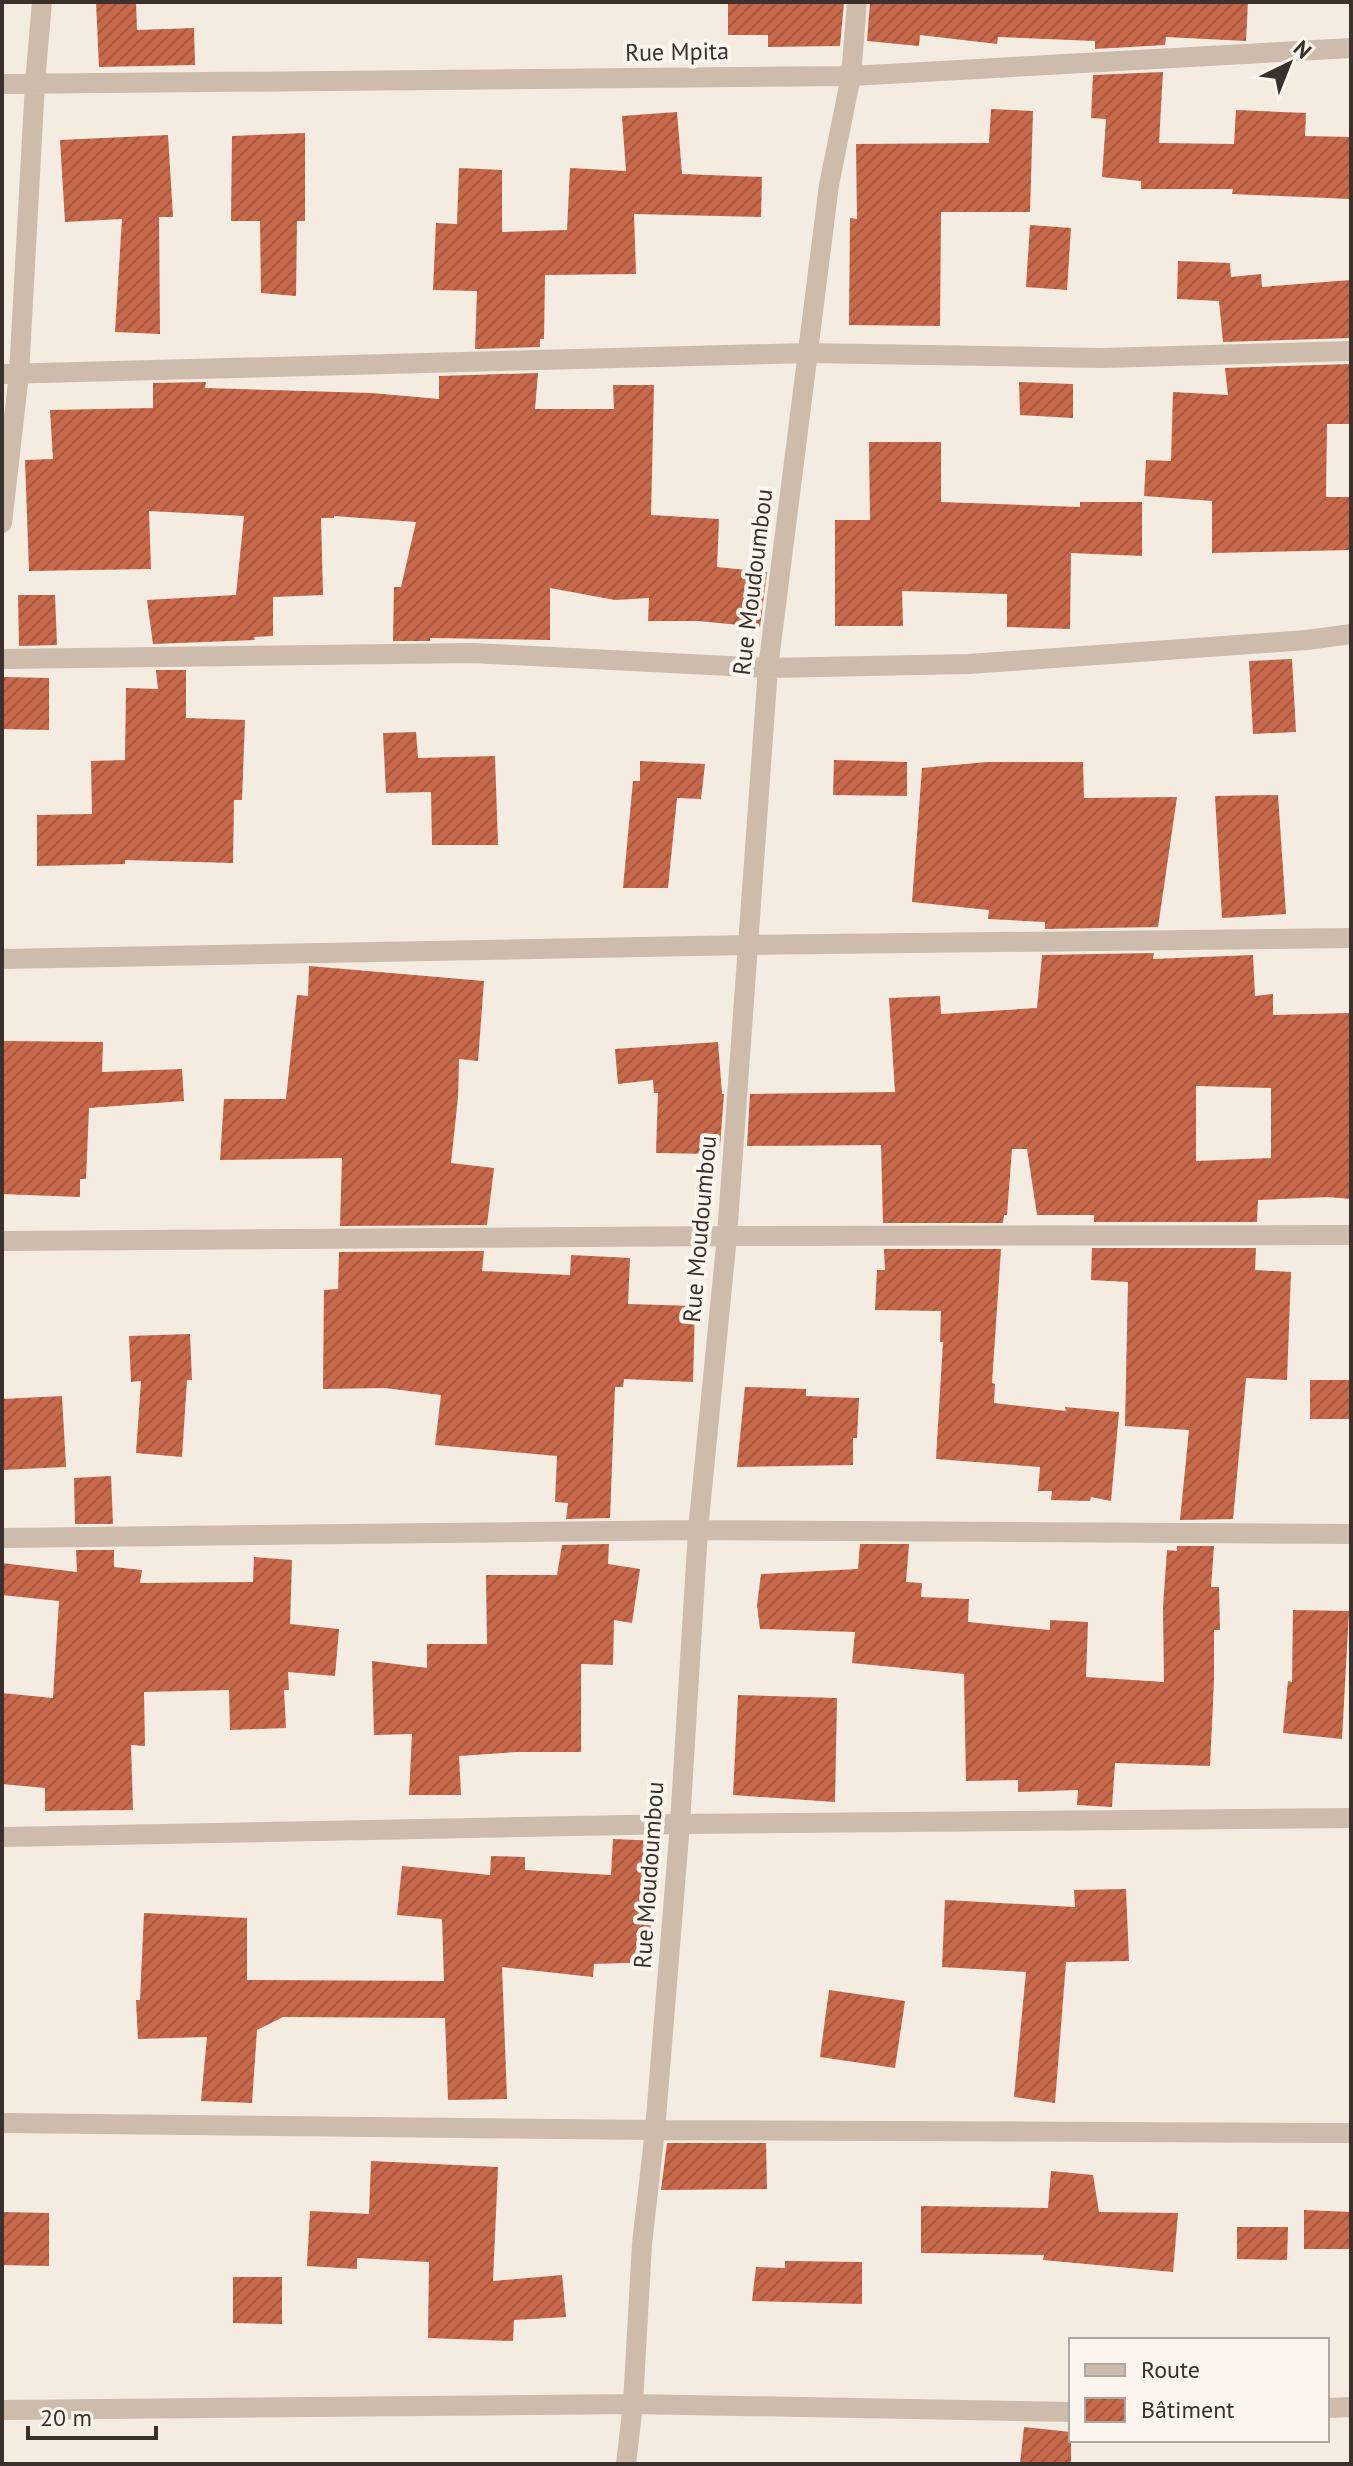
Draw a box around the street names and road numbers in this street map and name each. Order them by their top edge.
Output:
street label: Rue Mpita [625,35,729,68]
street label: Rue Moudoumbou [726,487,779,677]
street label: Rue Moudoumbou [676,1134,723,1324]
street label: Rue Moudoumbou [627,1780,670,1969]

